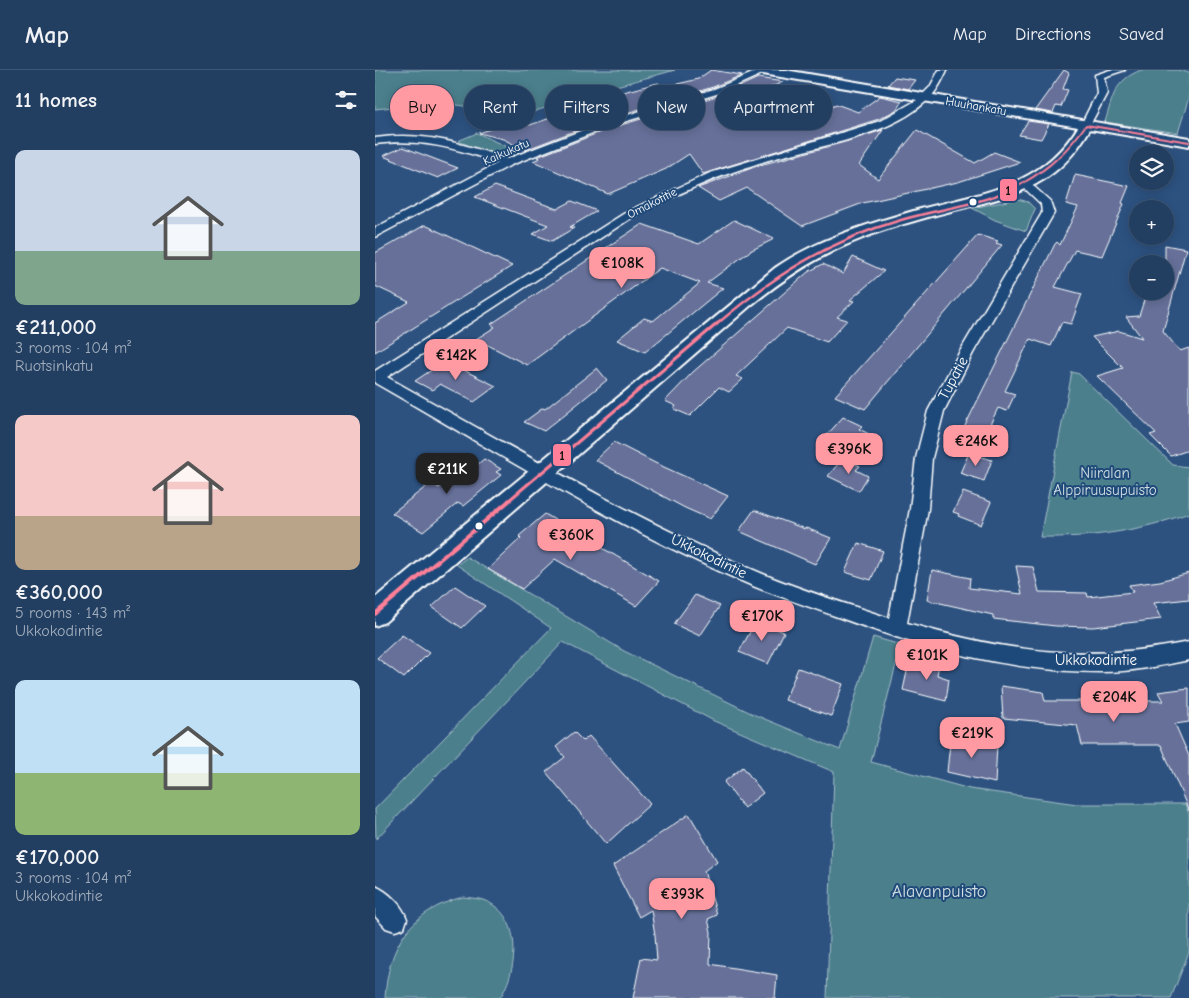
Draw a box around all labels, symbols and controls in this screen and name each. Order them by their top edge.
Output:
text: Map [25,21,69,49]
text: Map [953,24,987,45]
text: Directions [1015,24,1091,45]
text: Saved [1119,24,1164,45]
chip: Buy [390,85,454,130]
chip: Rent [464,85,535,130]
chip: Filters [545,85,628,130]
chip: New [638,85,705,130]
chip: Apartment [715,85,832,130]
icon: filters [332,86,360,114]
text: 11 homes [15,88,97,112]
street label: Huuhankatu [944,94,1008,118]
street label: Kaikukatu [481,136,531,168]
map controls [1129,145,1174,300]
button: layers [1129,145,1174,190]
line badge: 1 [999,178,1018,202]
text: 1 [1005,182,1011,199]
icon: home [143,183,233,273]
street label: Omakotitie [625,185,679,221]
unlabelled marker [968,197,978,207]
button: + [1129,200,1174,245]
pin: €108K [587,246,657,289]
text: €108K [600,254,644,272]
button: − [1129,255,1174,300]
text: €211,000 [15,315,96,339]
pin: €142K [421,338,491,381]
text: 3 rooms · 104 m² [15,339,131,357]
text: €142K [435,346,477,364]
street label: Tupatie [934,353,972,403]
text: Ruotsinkatu [15,357,93,375]
pin: €246K [941,424,1011,467]
pin: €396K [814,432,884,475]
text: €246K [954,432,998,450]
text: €396K [827,440,871,458]
line badge: 1 [552,443,572,467]
text: 1 [559,447,565,464]
icon: home [143,448,233,538]
pin: €211K [412,452,482,495]
text: €211K [427,460,467,478]
park label: Niiralan Alppiruusupuisto [1053,464,1157,499]
pin: €360K [536,518,606,561]
unlabelled marker [474,521,484,531]
text: €360K [548,526,594,544]
street label: Ukkokodintie [668,530,750,582]
text: €360,000 [15,580,103,604]
pin: €170K [727,600,797,642]
text: 5 rooms · 143 m² [15,604,130,622]
text: €170K [741,607,783,625]
text: Ukkokodintie [15,622,103,640]
pin: €101K [892,638,962,681]
text: €101K [906,646,948,664]
street label: Ukkokodintie [1055,651,1138,669]
pin: €204K [1079,680,1149,723]
text: €204K [1092,688,1136,706]
icon: home [143,713,233,803]
pin: €219K [937,716,1007,759]
text: €219K [951,724,993,742]
text: €170,000 [15,845,99,869]
text: 3 rooms · 104 m² [15,869,131,887]
pin: €393K [647,878,717,920]
park label: Alavanpuisto [892,881,986,902]
text: €393K [660,885,704,903]
text: Ukkokodintie [15,887,103,905]

